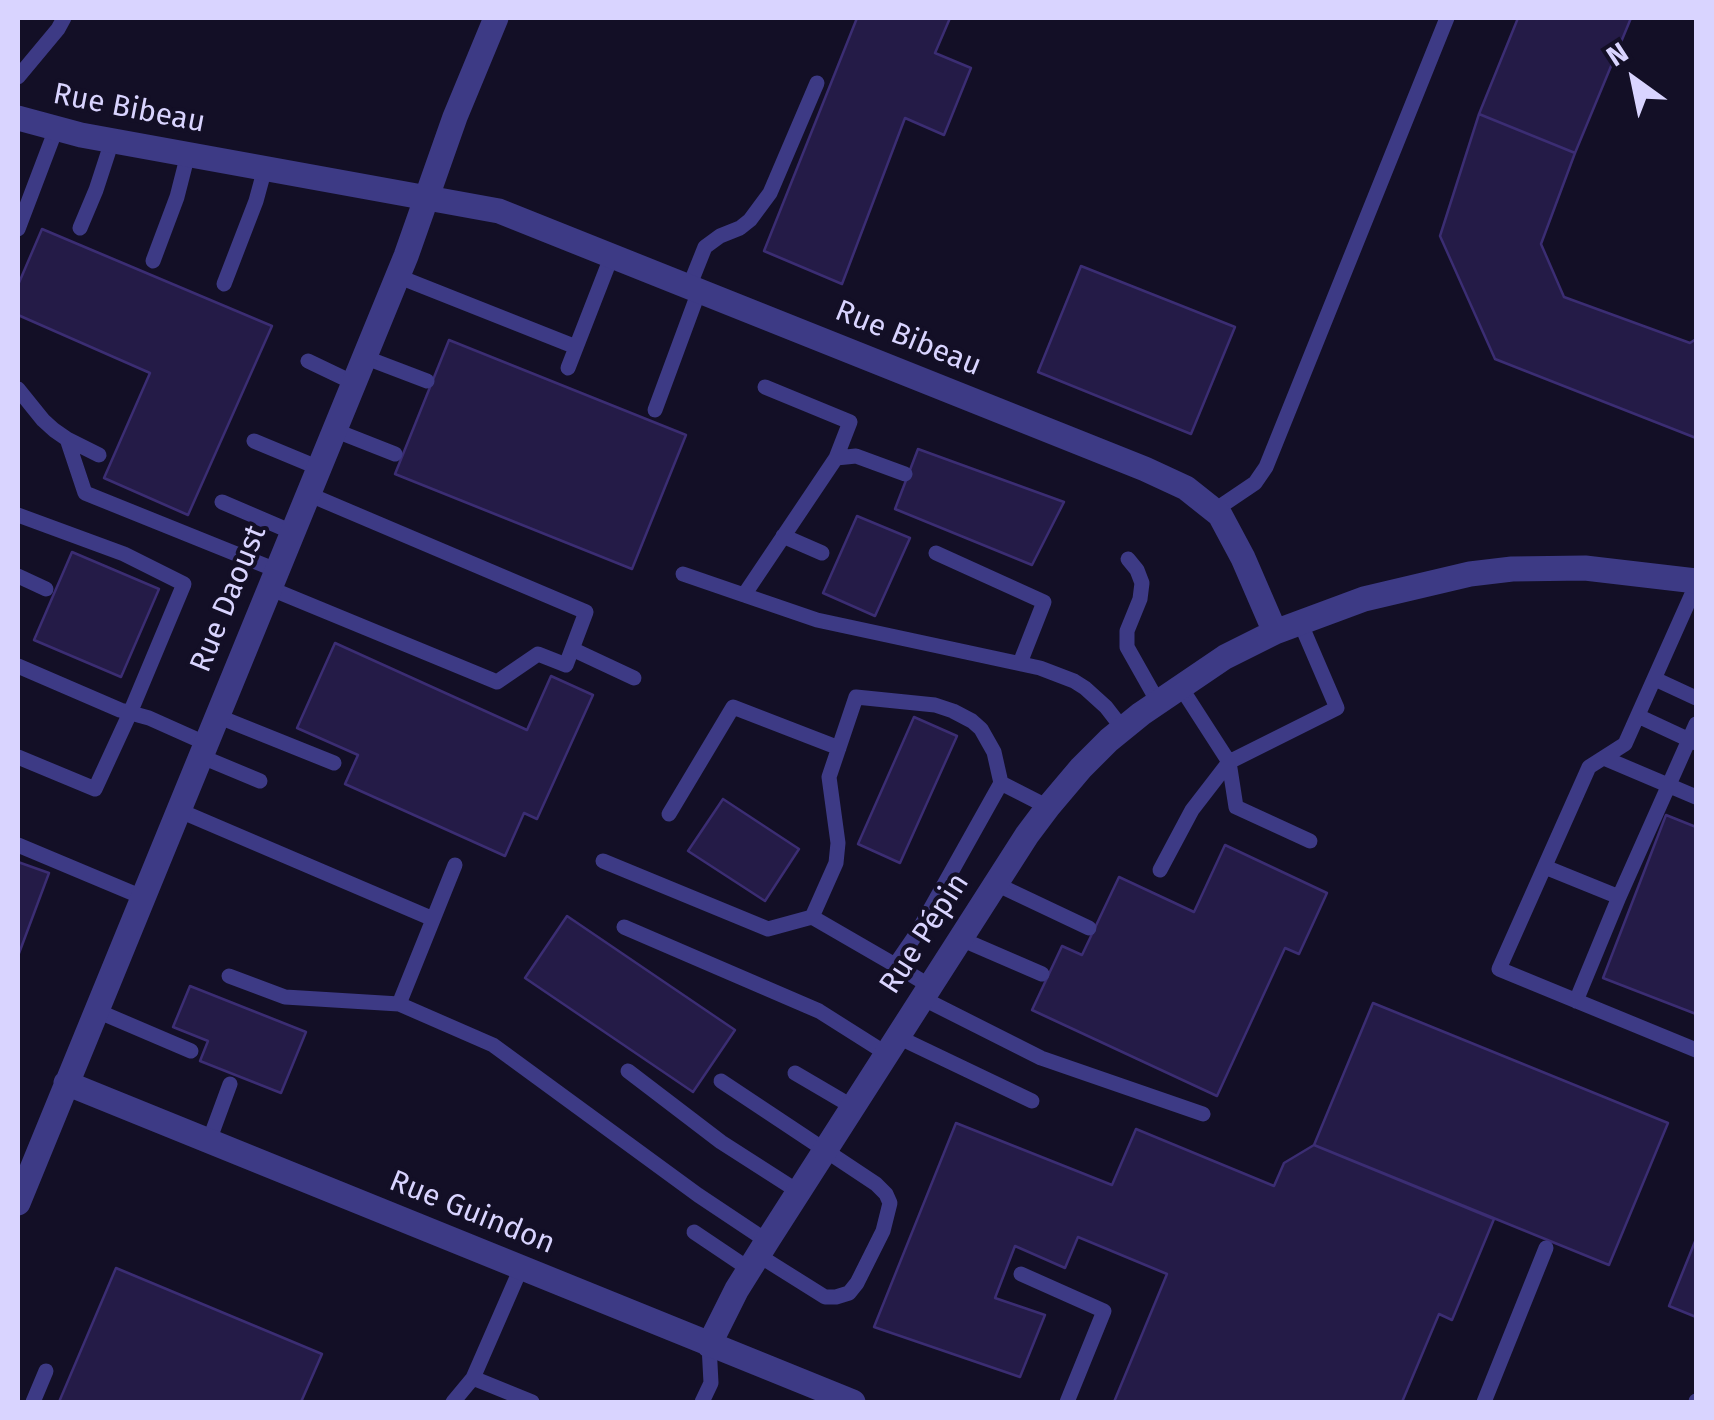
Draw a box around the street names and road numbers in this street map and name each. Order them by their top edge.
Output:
street label: Rue Bibeau [50,77,208,141]
street label: Rue Bibeau [830,293,986,385]
street label: Rue Daoust [183,520,275,678]
street label: Rue Pépin [873,867,977,1001]
street label: Rue Guindon [384,1163,560,1263]

